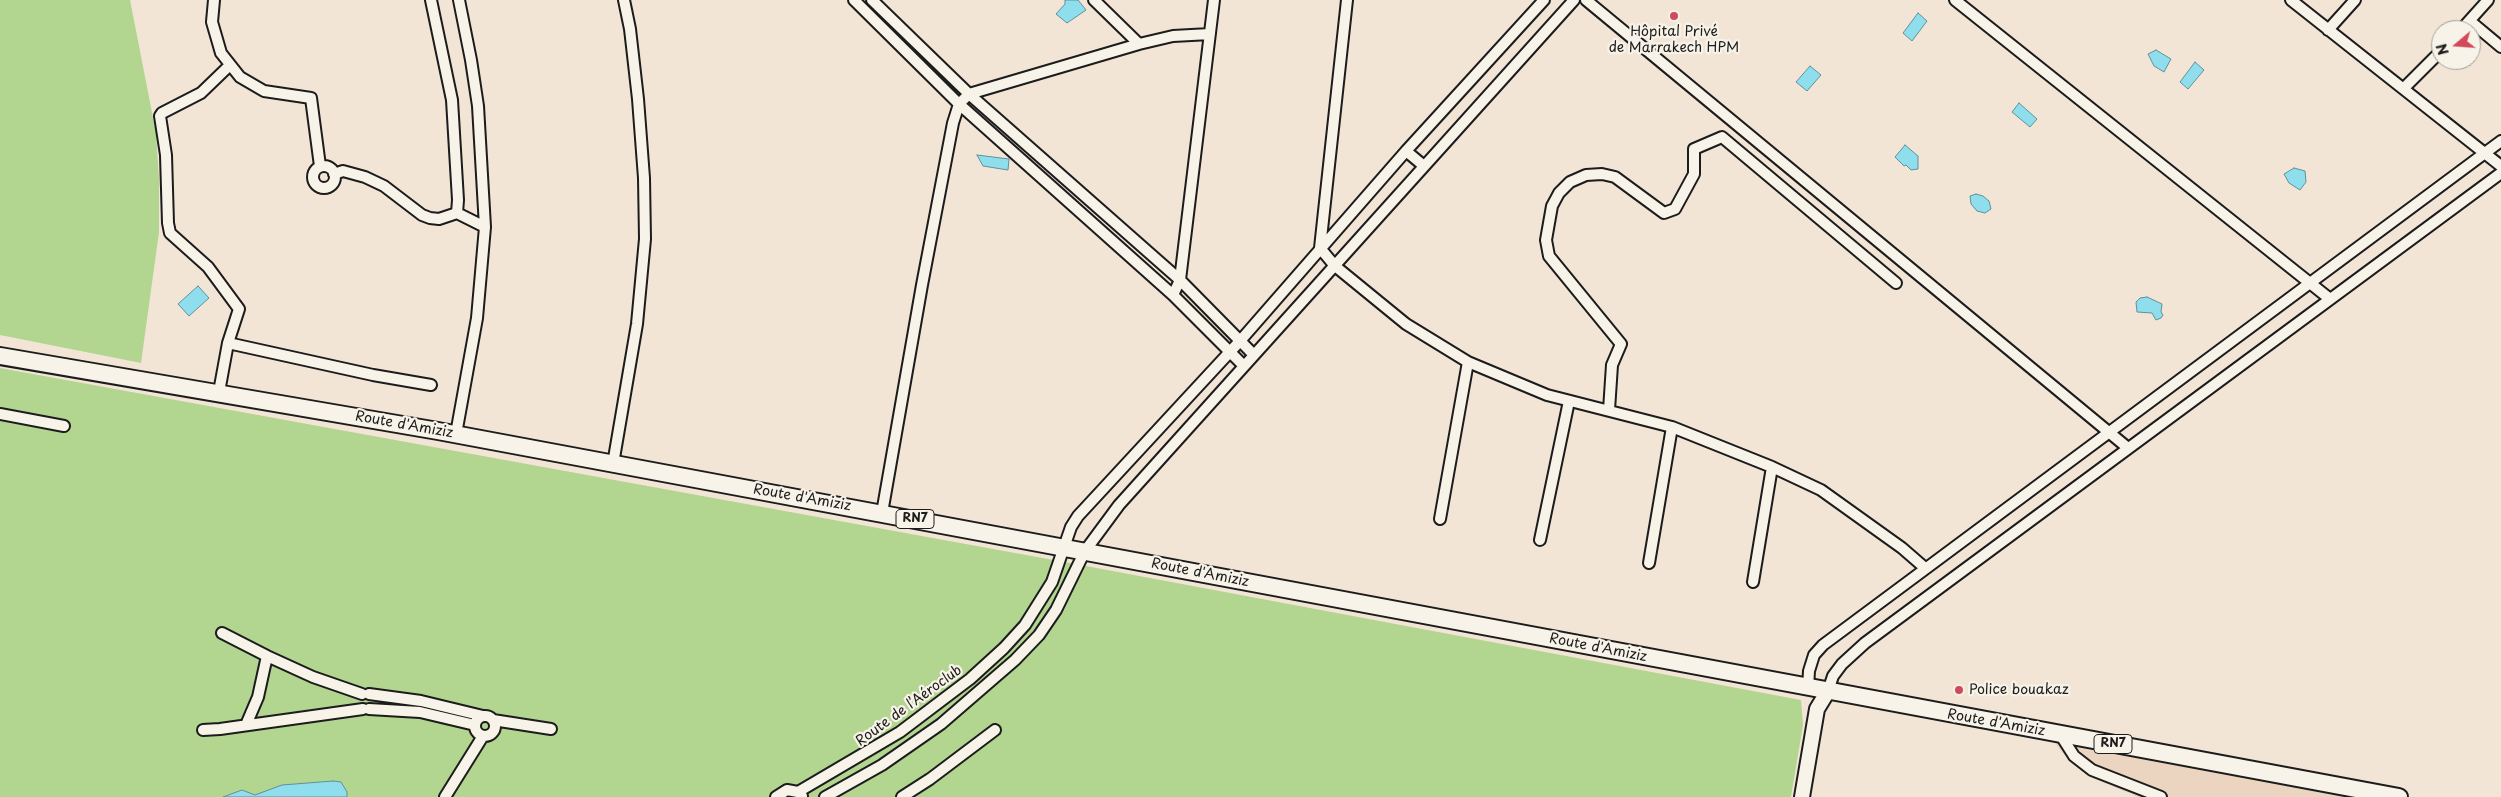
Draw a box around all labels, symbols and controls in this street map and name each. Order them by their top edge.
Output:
marker: Hôpital Privé de Marrakech HPM [1668,10,1680,22]
north arrow [2431,20,2481,70]
place label: Hôpital Privé de Marrakech HPM [1609,24,1739,56]
text: N [2431,41,2454,58]
street label: Route d'Amiziz [354,408,454,442]
street label: Route d'Amiziz [752,481,852,515]
road number: RN7 [896,509,934,528]
street label: Route d'Amiziz [1150,555,1250,591]
street label: Route d'Amiziz [1548,630,1648,666]
street label: Route de l’Aéroclub [853,662,965,750]
place label: Police bouakaz [1969,682,2069,698]
marker: Police bouakaz [1953,684,1965,696]
street label: Route d'Amiziz [1946,706,2046,740]
road number: RN7 [2094,734,2132,754]

